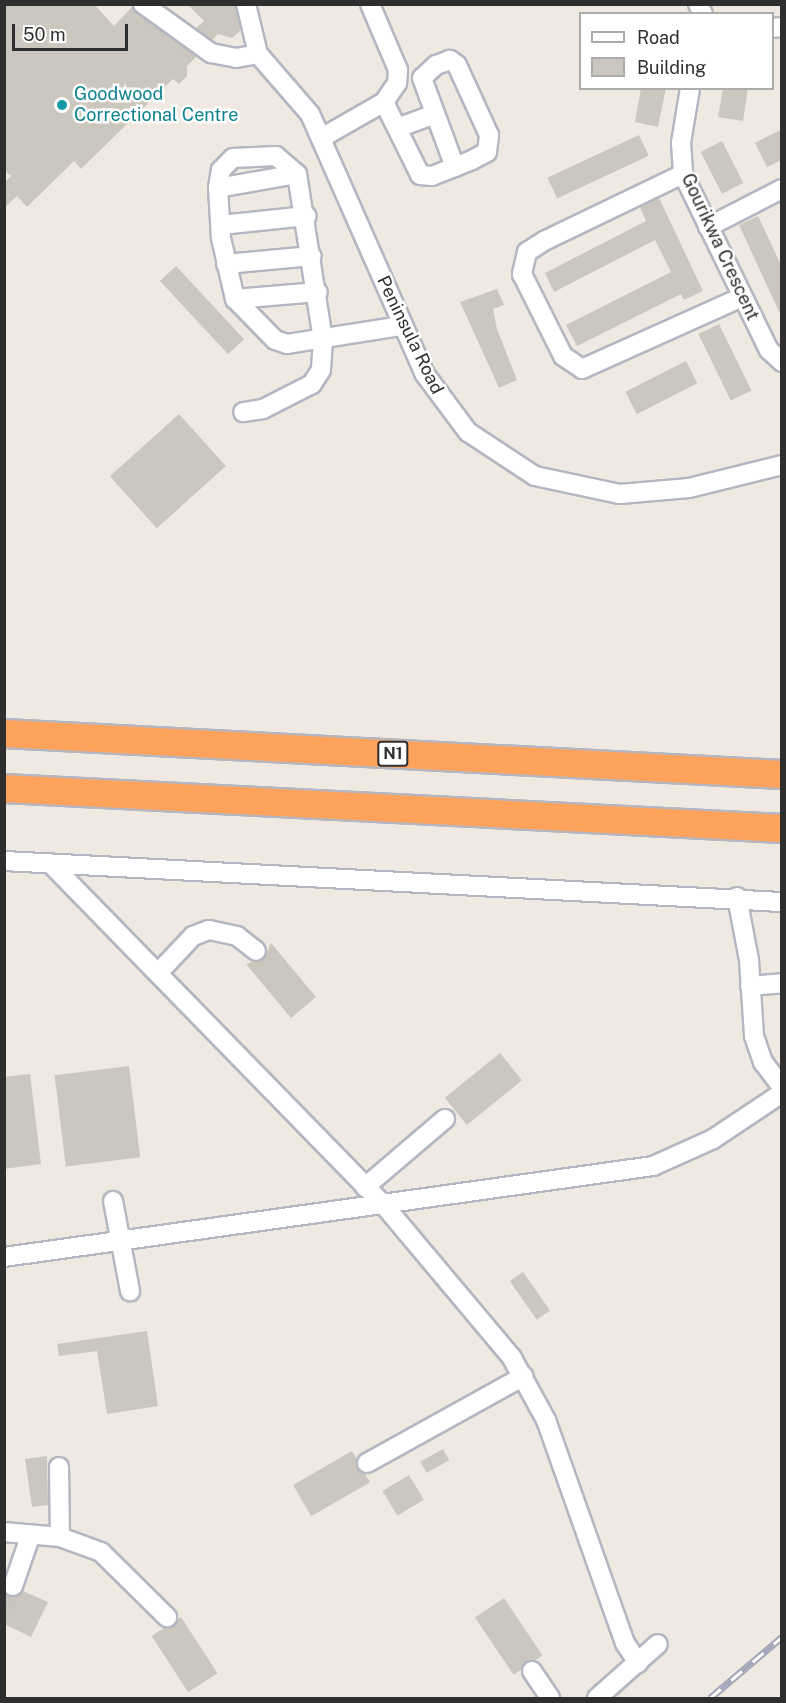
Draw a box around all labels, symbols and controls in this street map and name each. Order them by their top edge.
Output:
scale bar [15,12,130,50]
legend [579,12,774,90]
text: 50 m [23,24,66,45]
text: Road [637,27,680,48]
text: Building [637,57,706,78]
place label: Goodwood Correctional Centre [74,84,238,127]
marker: Goodwood Correctional Centre [55,98,69,112]
street label: Gourikwa Crescent [677,170,763,324]
street label: Peninsula Road [372,272,448,398]
road number: N1 [376,741,410,767]

